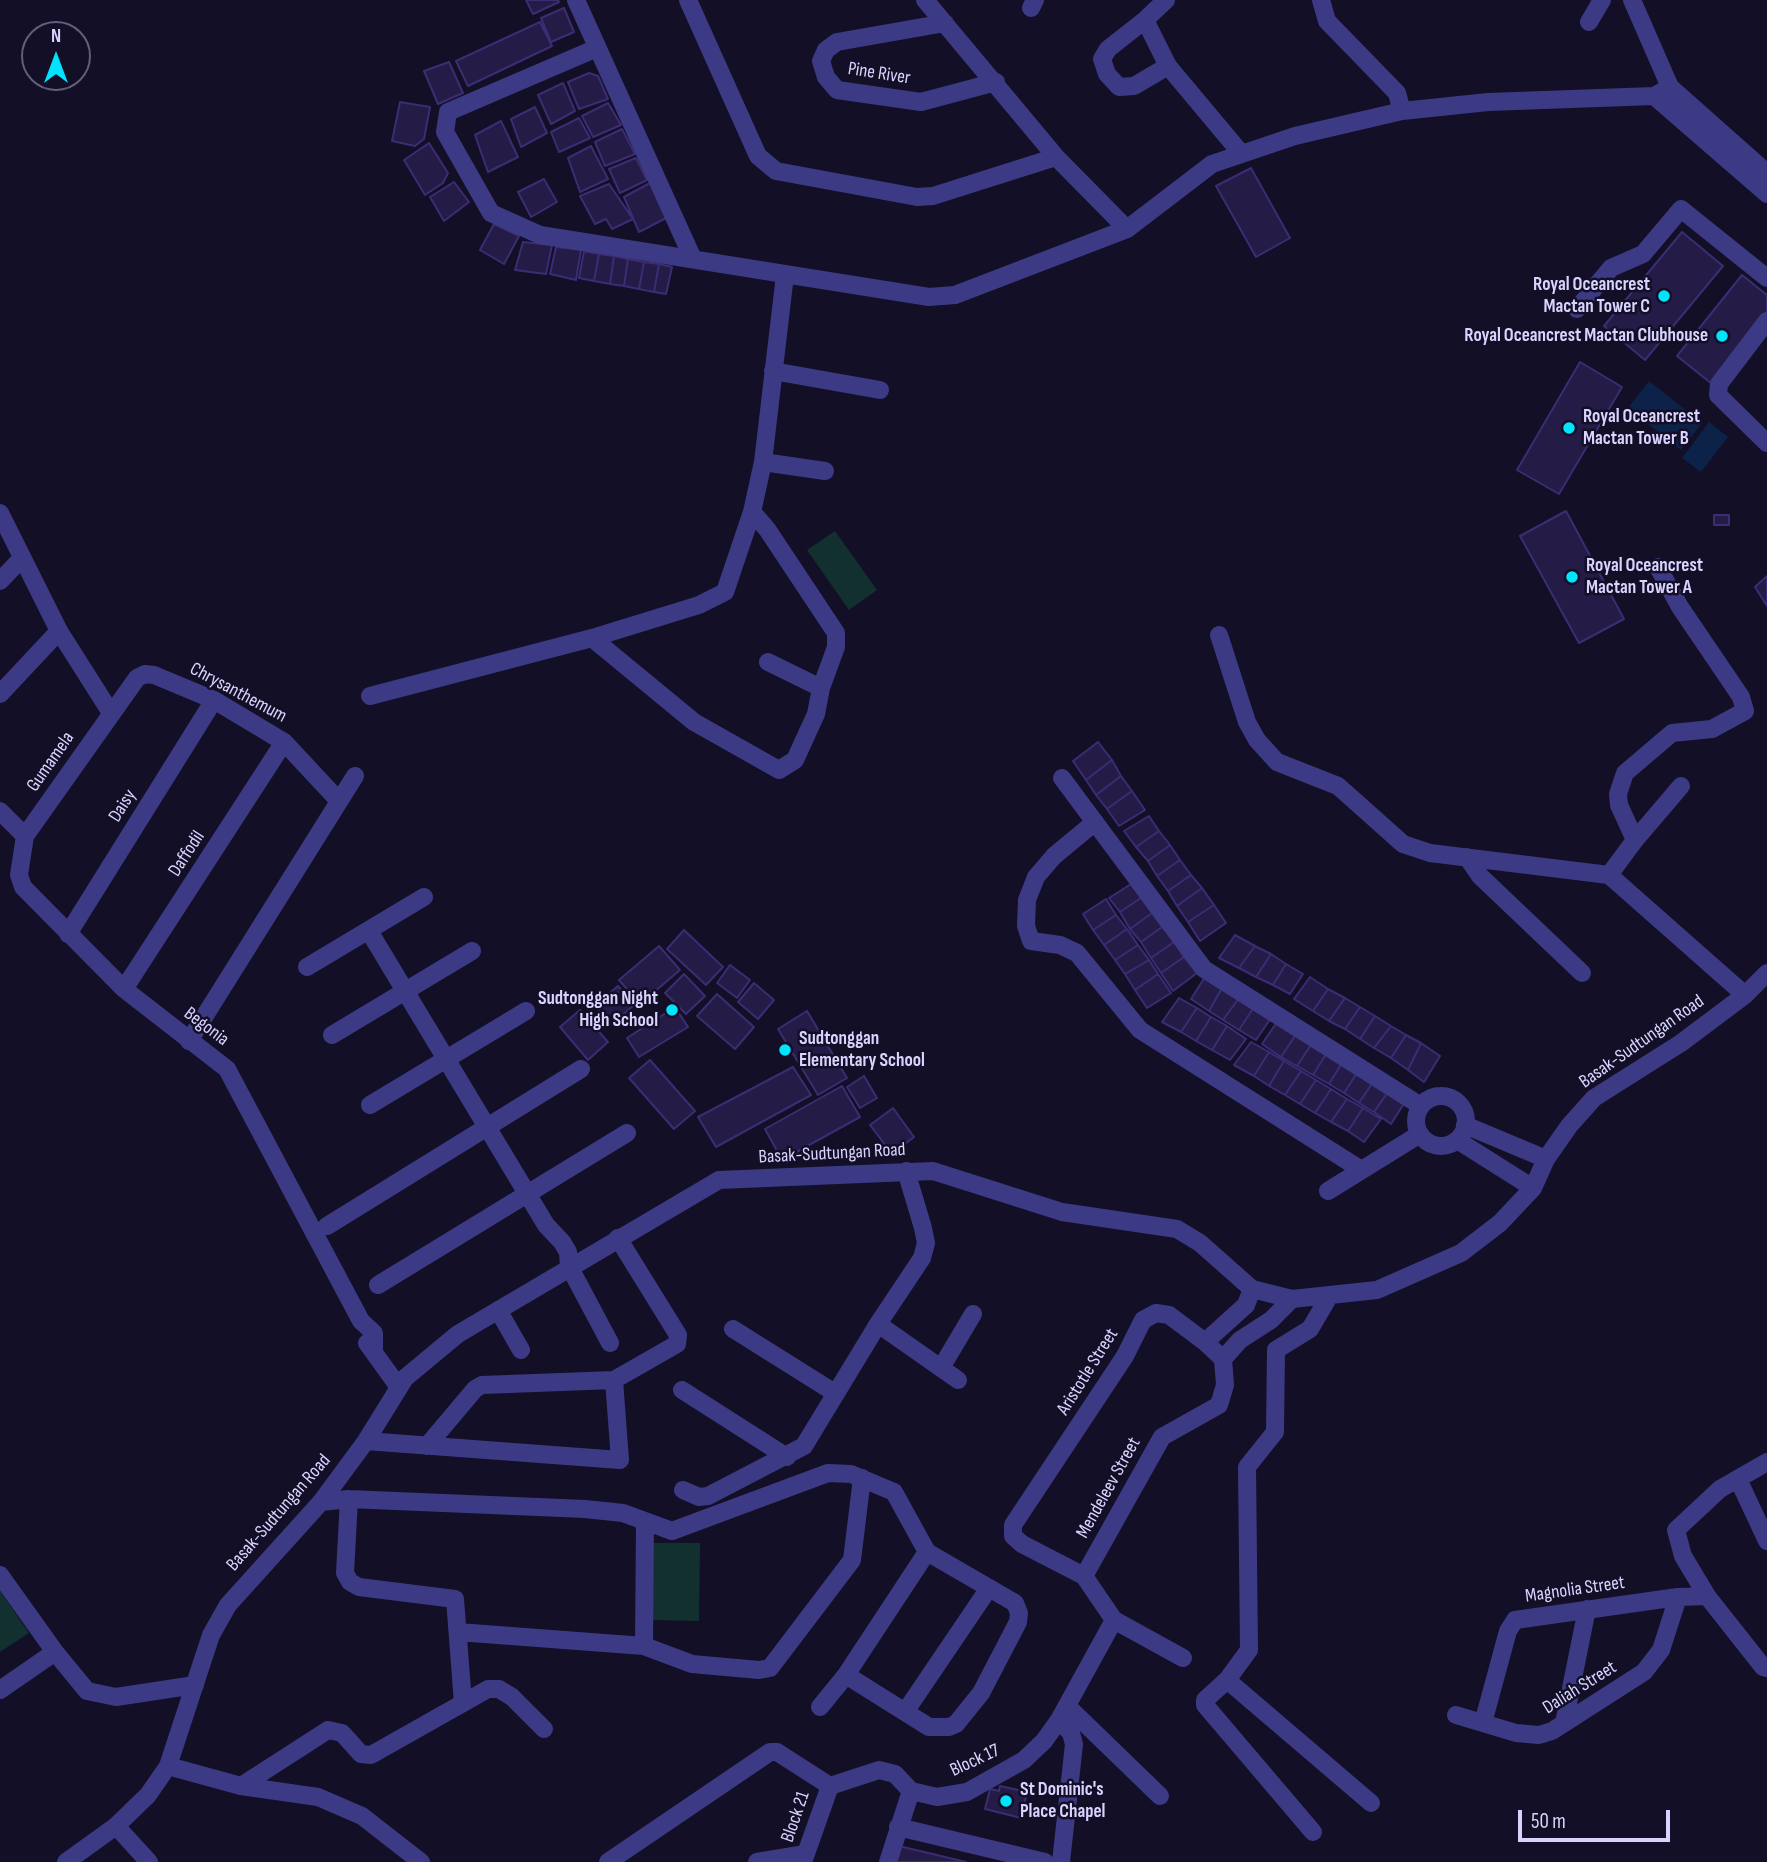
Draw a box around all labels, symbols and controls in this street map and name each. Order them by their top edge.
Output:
north arrow [21,21,91,91]
text: N [51,25,61,48]
street label: Pine River [846,58,912,90]
place label: Royal Oceancrest Mactan Tower C [1533,274,1650,318]
marker: Royal Oceancrest Mactan Tower C [1656,288,1672,304]
place label: Royal Oceancrest Mactan Clubhouse [1464,325,1708,347]
marker: Royal Oceancrest Mactan Clubhouse [1714,328,1730,344]
place label: Royal Oceancrest Mactan Tower B [1583,406,1700,450]
marker: Royal Oceancrest Mactan Tower B [1561,420,1577,436]
place label: Royal Oceancrest Mactan Tower A [1586,555,1703,599]
marker: Royal Oceancrest Mactan Tower A [1564,569,1580,585]
street label: Chrysanthemum [186,658,290,728]
street label: Gumamela [22,728,80,796]
street label: Daisy [104,785,142,827]
street label: Daffodil [164,827,210,881]
place label: Sudtonggan Night High School [538,988,658,1032]
street label: Basak-Sudtungan Road [1575,990,1709,1094]
marker: Sudtonggan Night High School [664,1002,680,1018]
street label: Begonia [179,1003,233,1051]
place label: Sudtonggan Elementary School [799,1028,925,1072]
marker: Sudtonggan Elementary School [777,1042,793,1058]
street label: Basak-Sudtungan Road [758,1139,906,1169]
street label: Aristotle Street [1052,1324,1124,1420]
street label: Mendeleev Street [1072,1434,1146,1542]
street label: Basak-Sudtungan Road [222,1450,336,1576]
street label: Magnolia Street [1524,1572,1626,1608]
street label: Daliah Street [1539,1656,1621,1720]
street label: Block 17 [947,1740,1003,1782]
place label: St Dominic's Place Chapel [1020,1779,1105,1823]
street label: Block 21 [777,1789,815,1845]
marker: St Dominic's Place Chapel [998,1793,1014,1809]
scale bar [1522,1796,1674,1840]
text: 50 m [1531,1809,1566,1834]

